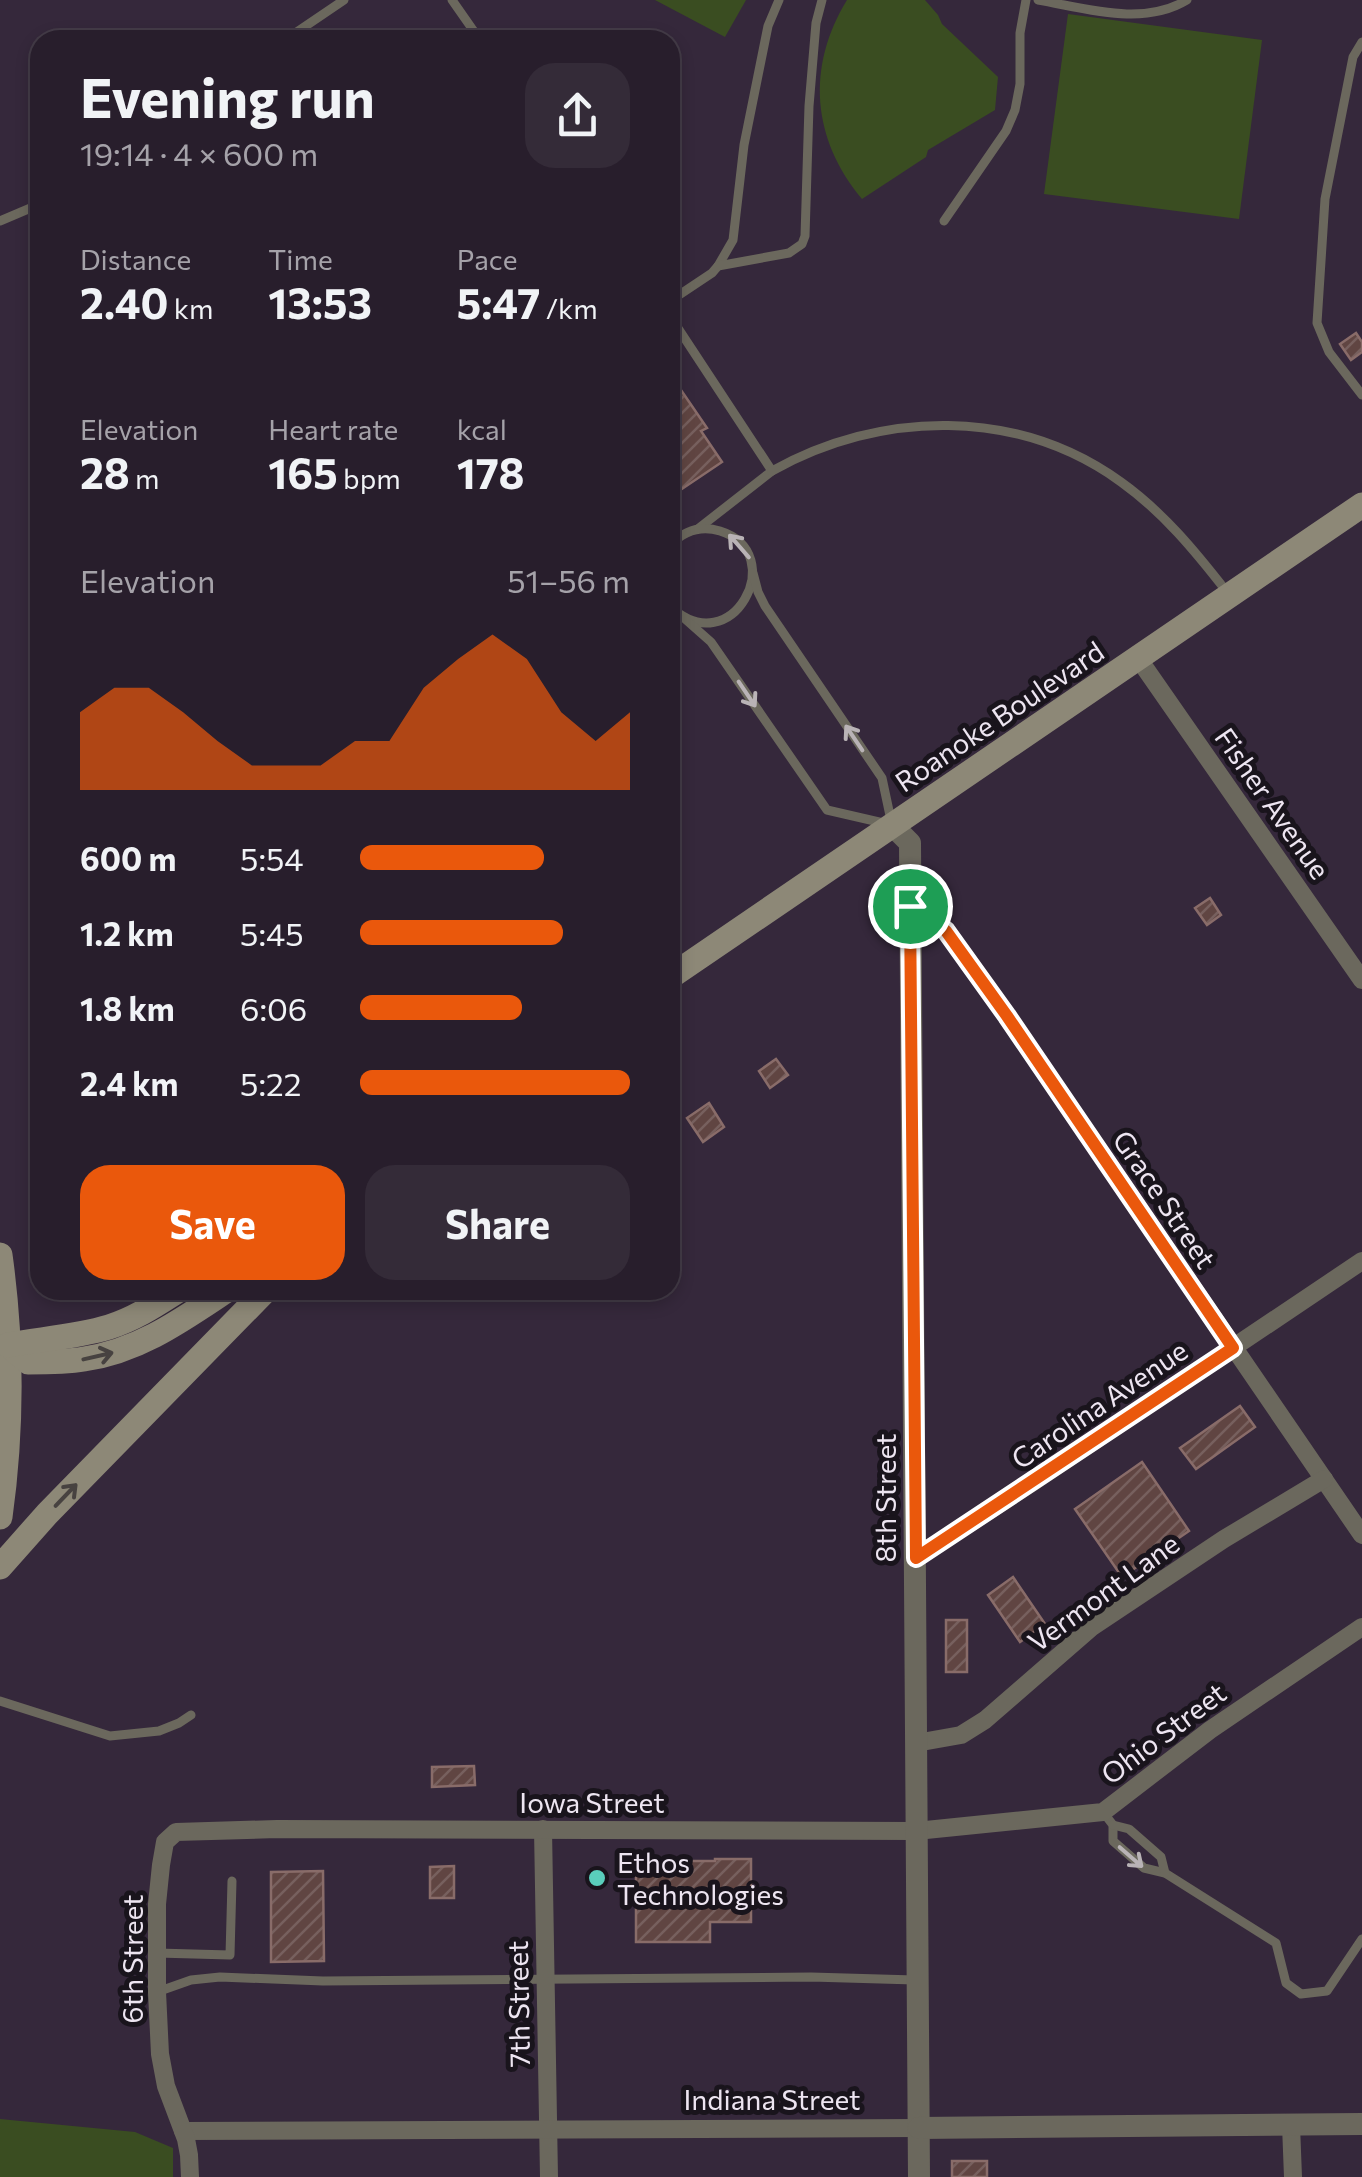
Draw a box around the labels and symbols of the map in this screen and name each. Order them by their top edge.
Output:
one-way arrow [727,534,750,559]
street label: Roanoke Boulevard [888,634,1110,798]
one-way arrow [736,679,757,707]
street label: Fisher Avenue [1208,721,1338,885]
one-way arrow [844,724,865,752]
pin [868,864,953,949]
street label: Grace Street [1106,1124,1224,1274]
street label: Carolina Avenue [1005,1333,1193,1475]
one-way arrow [81,1346,113,1364]
street label: 8th Street [868,1433,902,1563]
one-way arrow [54,1484,78,1508]
street label: Vermont Lane [1021,1526,1185,1658]
street label: Ohio Street [1094,1675,1232,1791]
street label: Iowa Street [519,1785,665,1819]
place label: Ethos Technologies [617,1845,784,1911]
one-way arrow [1118,1845,1143,1868]
marker: Ethos Technologies [586,1867,608,1889]
street label: 6th Street [115,1894,149,2024]
street label: 7th Street [500,1940,536,2068]
street label: Indiana Street [683,2082,861,2116]

